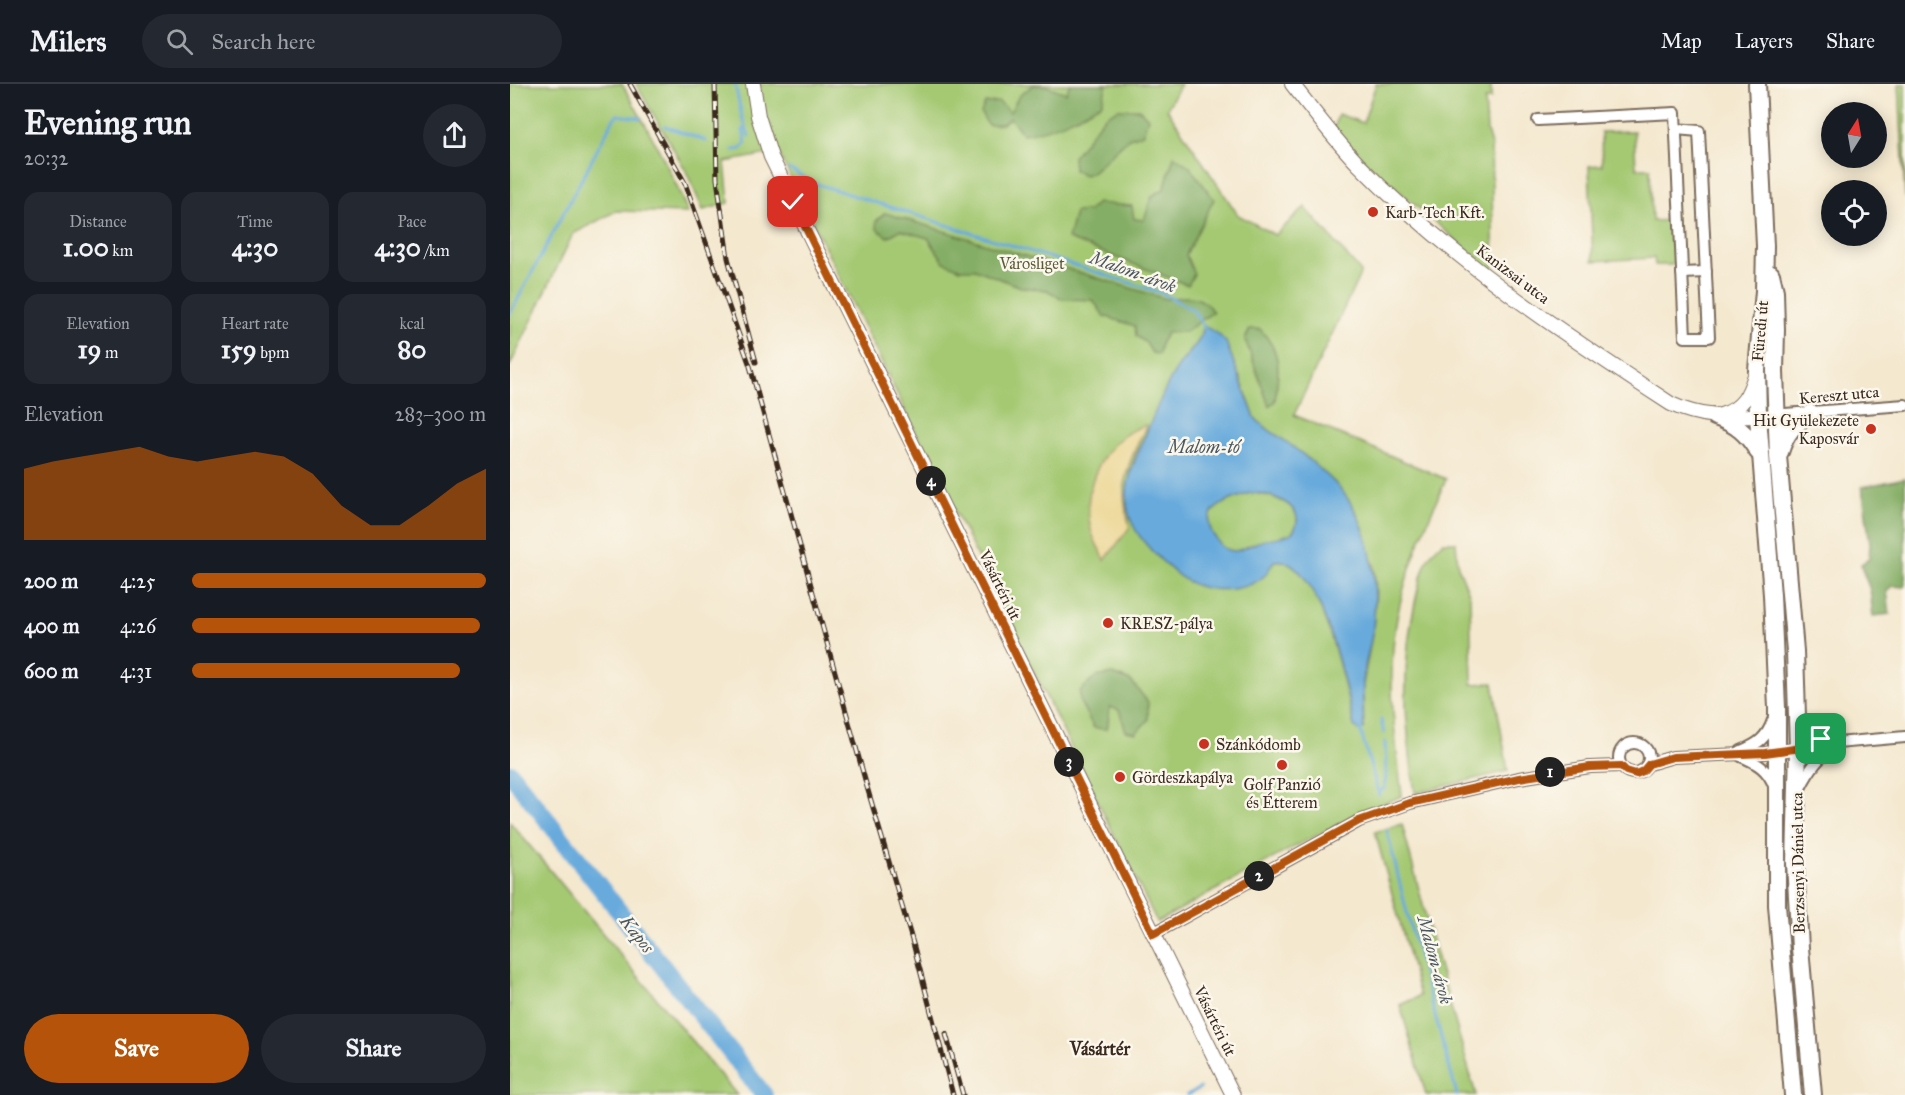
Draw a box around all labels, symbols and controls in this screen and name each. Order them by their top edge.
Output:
search box [142,14,562,68]
text: Milers [30,24,106,59]
icon: search [163,25,196,58]
text: Search here [211,28,316,55]
text: Map [1661,28,1702,54]
text: Layers [1735,28,1793,54]
text: Share [1826,28,1875,54]
north arrow [1821,102,1887,168]
map controls [1821,102,1887,246]
text: Evening run [24,103,191,143]
button: share [423,104,486,167]
text: 20:32 [24,146,68,170]
pin [767,176,818,227]
button: locate [1821,180,1887,246]
icon: check [776,185,809,218]
place label: Karb-Tech Kft. [1385,203,1485,222]
marker: Karb-Tech Kft. [1366,205,1380,219]
text: Distance [69,212,127,231]
text: Time [237,212,273,231]
text: Pace [397,212,427,231]
text: 1.00 [63,231,109,263]
text: 4:30 [232,231,278,263]
text: 4:30 [374,231,421,263]
street label: Kanizsai utca [1473,240,1554,308]
text: km [109,241,133,260]
text: /km [421,241,450,260]
water label: Malom-árok [1085,246,1179,298]
park label: Városliget [998,254,1065,274]
street label: Füredi út [1748,299,1772,362]
text: Elevation [66,314,130,333]
text: Heart rate [221,314,289,333]
text: kcal [399,314,425,333]
text: 19 [78,333,102,365]
text: 159 [221,333,257,365]
text: 80 [398,333,426,365]
text: m [102,343,118,362]
text: bpm [257,343,289,362]
street label: Kereszt utca [1798,382,1880,408]
text: Elevation [24,402,103,426]
text: 283–300 m [395,402,486,426]
place label: Hit Gyülekezete Kaposvár [1753,411,1859,448]
marker: Hit Gyülekezete Kaposvár [1864,422,1878,436]
water label: Malom-tó [1166,436,1243,458]
pin: 4 [916,466,946,496]
text: 4 [927,471,935,490]
street label: Vásártéri út [974,546,1025,623]
text: 200 m [24,569,78,593]
text: 4:25 [120,569,155,593]
text: 400 m [24,614,80,638]
text: 4:26 [120,614,156,638]
place label: KRESZ-pálya [1120,614,1213,633]
marker: KRESZ-pálya [1101,616,1115,630]
text: 600 m [24,659,79,683]
text: 4:31 [120,659,152,683]
pin [1795,713,1846,764]
icon: arrive [1804,722,1837,755]
place label: Szánkódomb [1216,735,1301,754]
marker: Szánkódomb [1197,737,1211,751]
pin: 3 [1054,747,1084,777]
text: 3 [1066,752,1072,771]
pin: 1 [1535,757,1565,787]
marker: Golf Panzió és Étterem [1275,758,1289,772]
text: 1 [1547,762,1553,781]
place label: Gördeszkapálya [1132,768,1233,787]
marker: Gördeszkapálya [1113,770,1127,784]
place label: Golf Panzió és Étterem [1243,775,1321,812]
street label: Berzsenyi Dániel utca [1787,792,1809,934]
pin: 2 [1244,861,1274,891]
text: 2 [1255,866,1263,885]
water label: Kapos [614,910,659,959]
water label: Malom-árok [1412,912,1457,1006]
street label: Vásártéri út [1189,982,1240,1059]
button: Save [24,1014,249,1083]
button: Share [261,1014,486,1083]
district label: Vásártér [1069,1038,1131,1060]

